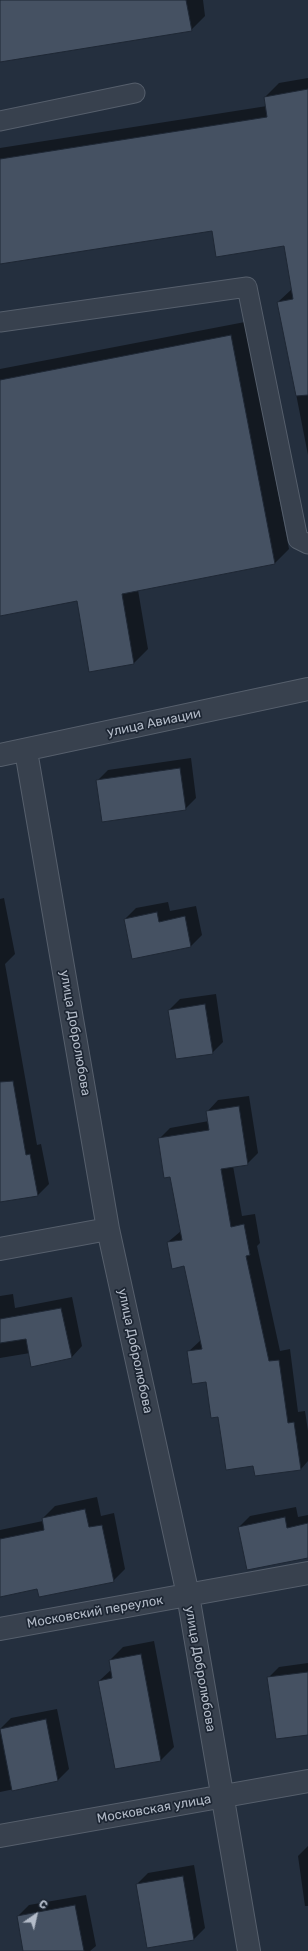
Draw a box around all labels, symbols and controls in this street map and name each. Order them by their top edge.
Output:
street label: улица Авиации [106,705,202,741]
street label: улица Добролюбова [56,969,94,1097]
street label: улица Добролюбова [114,1287,156,1415]
street label: Московский переулок [26,1592,164,1632]
street label: улица Добролюбова [181,1605,219,1733]
street label: Московская улица [96,1791,212,1827]
north arrow [16,1895,56,1935]
text: С [36,1897,50,1912]

